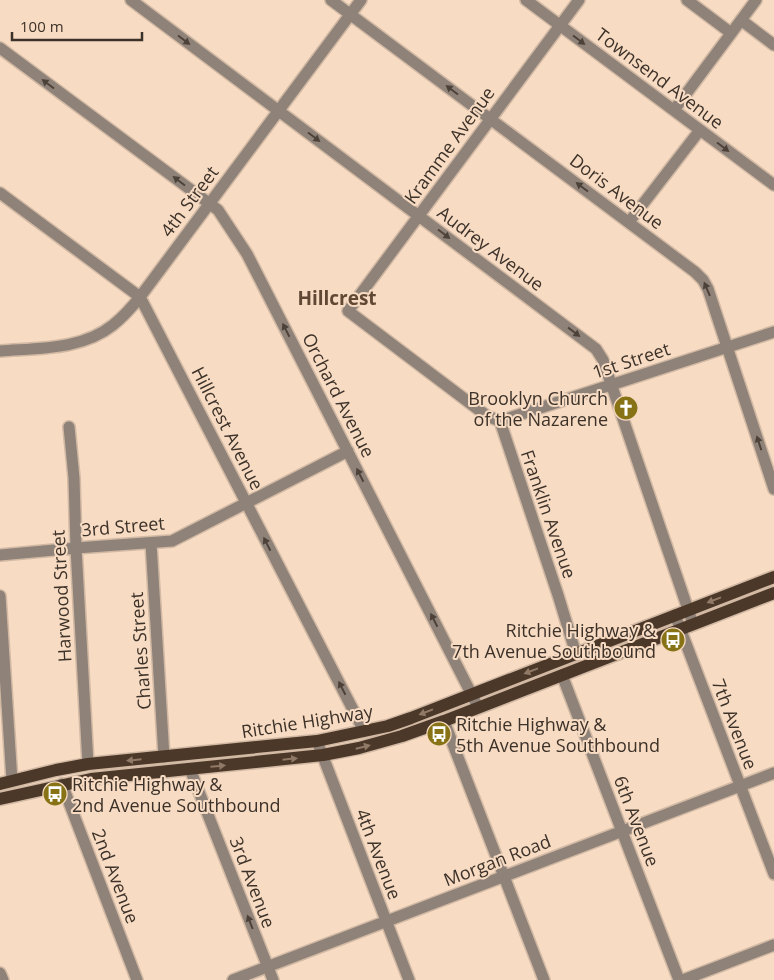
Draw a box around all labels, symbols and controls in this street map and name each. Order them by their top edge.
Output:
scale bar [12,10,142,42]
text: 100 m [20,16,64,36]
street label: Townsend Avenue [591,22,729,134]
one-way arrow [177,34,190,45]
one-way arrow [572,34,585,45]
one-way arrow [41,79,55,89]
street label: Kramme Avenue [398,82,500,208]
one-way arrow [445,85,459,95]
one-way arrow [307,132,321,142]
one-way arrow [716,142,730,152]
street label: Doris Avenue [565,148,669,234]
street label: 4th Street [155,161,223,241]
one-way arrow [172,176,186,186]
one-way arrow [575,182,589,192]
street label: Audrey Avenue [433,200,549,296]
one-way arrow [437,229,450,240]
one-way arrow [703,281,711,296]
district label: Hillcrest [297,285,377,311]
one-way arrow [282,323,290,338]
one-way arrow [567,326,580,337]
street label: Orchard Avenue [297,329,381,461]
street label: 1st Street [589,336,673,384]
street label: Hillcrest Avenue [187,362,269,494]
place label: Brooklyn Church of the Nazarene [468,386,608,431]
church icon: Brooklyn Church of the Nazarene [613,395,639,421]
one-way arrow [754,435,762,450]
street label: Franklin Avenue [516,446,582,582]
one-way arrow [356,468,364,482]
street label: 3rd Street [80,510,166,542]
street label: Harwood Street [46,529,76,663]
one-way arrow [263,536,271,551]
street label: Charles Street [124,591,156,711]
one-way arrow [706,596,721,604]
one-way arrow [430,613,438,627]
place label: Ritchie Highway & 7th Avenue Southbound [452,618,657,663]
bus stop icon: Ritchie Highway & 7th Avenue Southbound [660,627,686,653]
one-way arrow [524,668,538,676]
street label: 7th Avenue [707,675,763,773]
one-way arrow [338,681,346,695]
street label: Ritchie Highway [240,699,375,743]
one-way arrow [419,709,434,716]
place label: Ritchie Highway & 5th Avenue Southbound [456,712,660,757]
bus stop icon: Ritchie Highway & 5th Avenue Southbound [426,721,452,747]
one-way arrow [355,743,370,751]
one-way arrow [283,755,299,763]
one-way arrow [126,756,142,764]
one-way arrow [210,762,226,770]
place label: Ritchie Highway & 2nd Avenue Southbound [72,772,281,817]
street label: 6th Avenue [609,772,665,870]
bus stop icon: Ritchie Highway & 2nd Avenue Southbound [42,781,68,807]
street label: 4th Avenue [351,805,407,903]
street label: 2nd Avenue [87,825,145,927]
street label: Morgan Road [440,829,554,891]
street label: 3rd Avenue [225,833,281,931]
one-way arrow [246,914,253,929]

